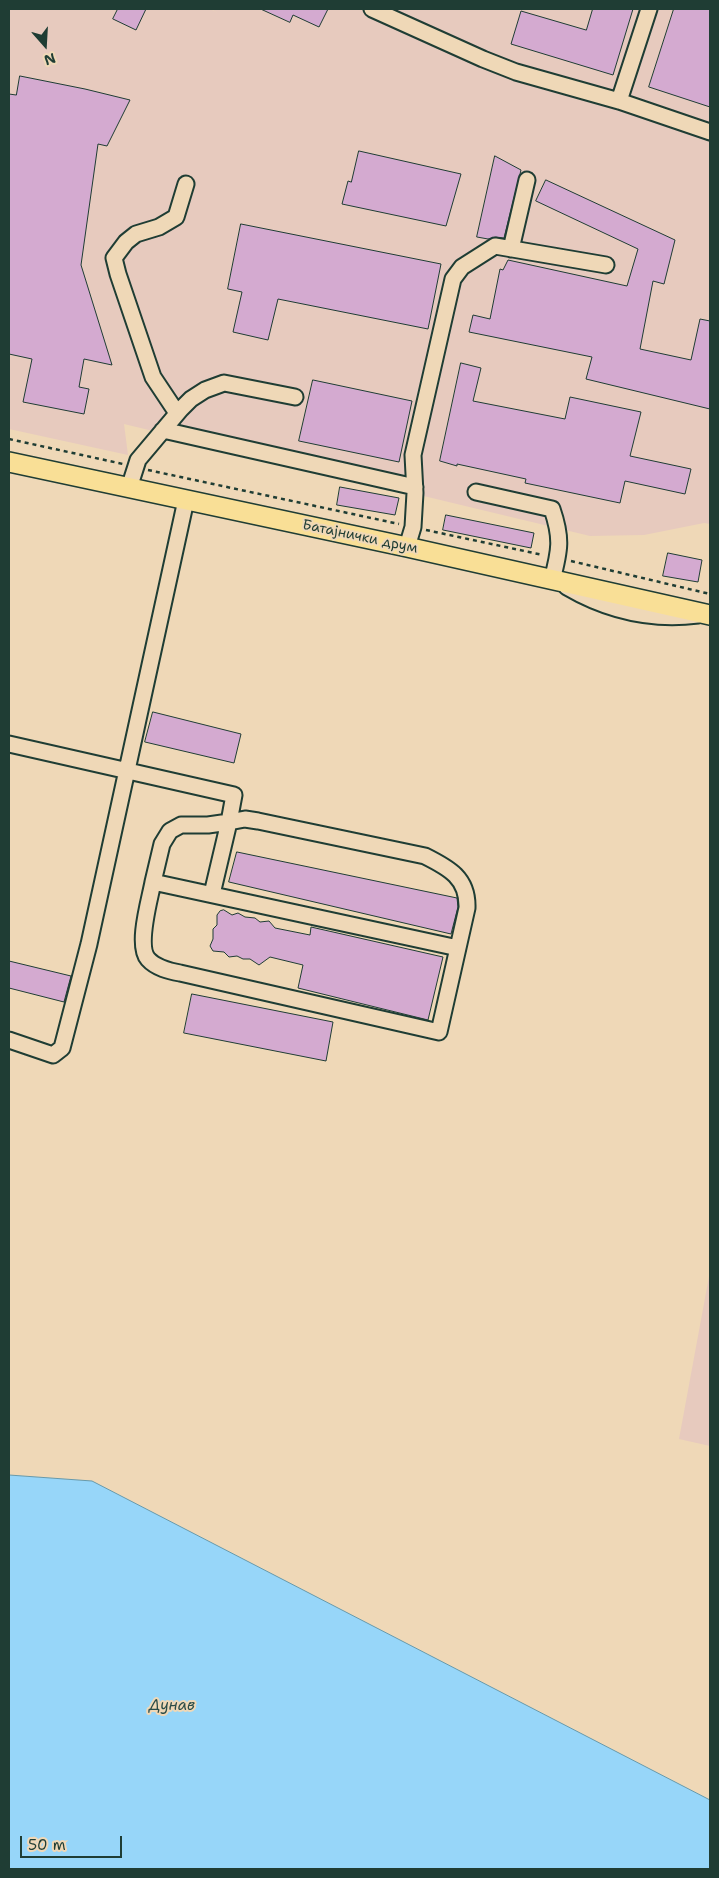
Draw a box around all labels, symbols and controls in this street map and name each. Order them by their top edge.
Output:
north arrow [20,20,70,70]
text: N [42,49,58,69]
street label: Батајнички друм [301,517,419,557]
water label: Дунав [149,1697,195,1715]
scale bar [22,1826,125,1858]
text: 50 m [28,1835,66,1855]

